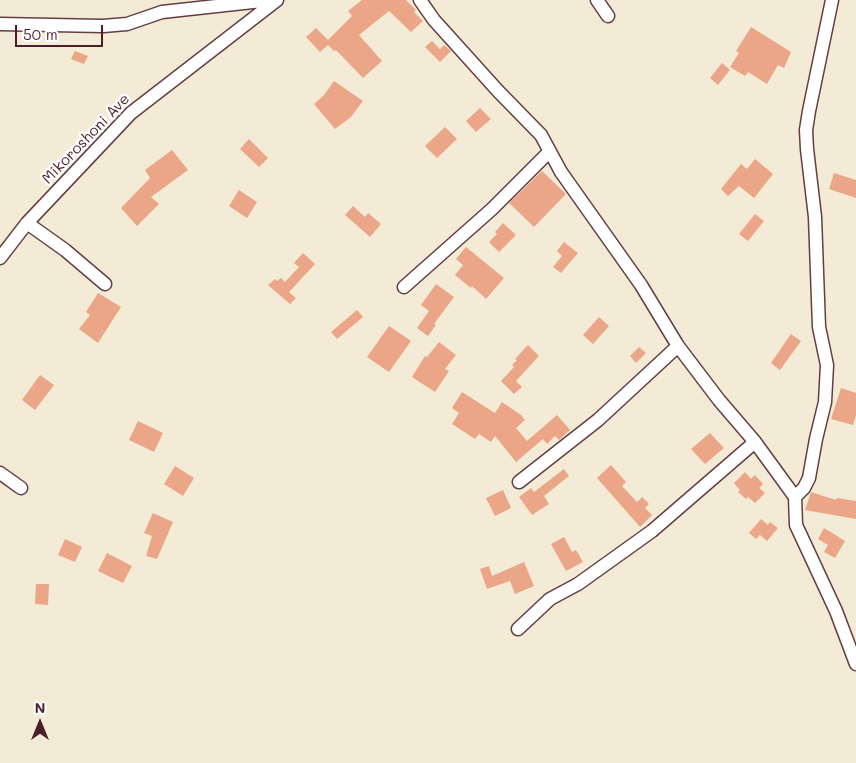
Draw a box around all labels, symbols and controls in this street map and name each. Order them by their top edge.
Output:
scale bar [18,15,105,47]
text: 50 m [23,24,58,44]
street label: Mikoroshoni Ave [38,90,134,188]
north arrow [15,698,65,748]
text: N [35,698,45,717]

